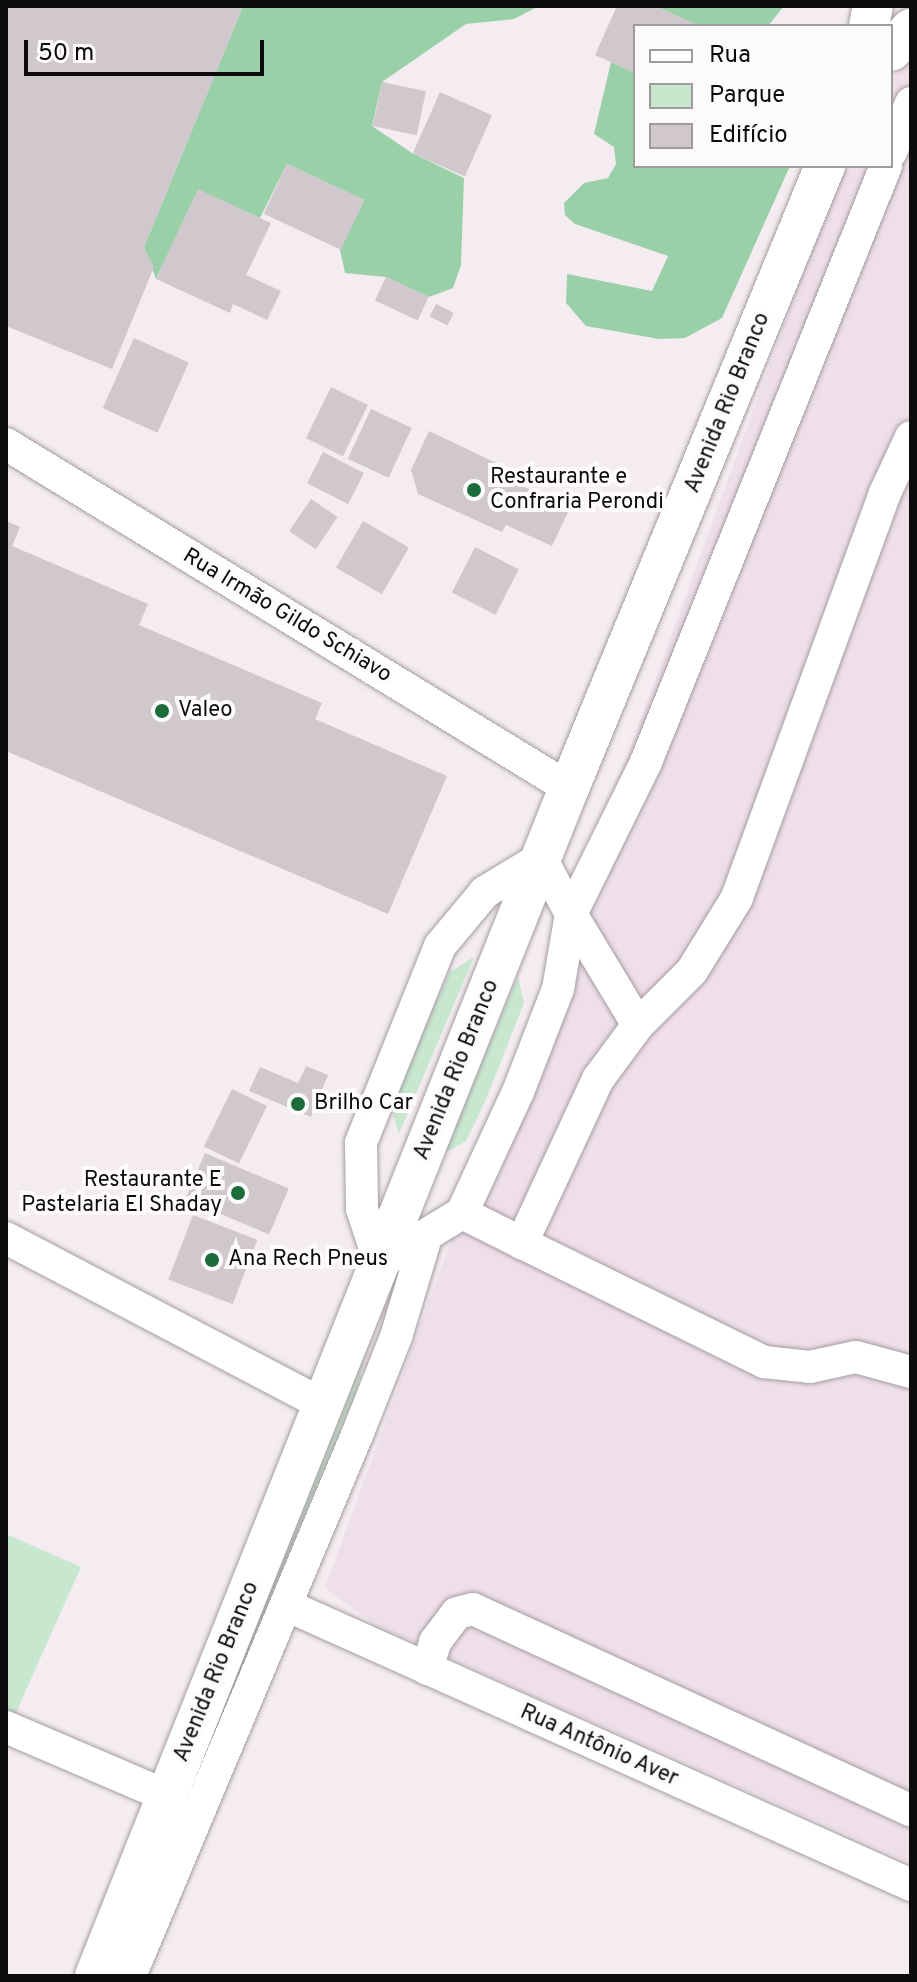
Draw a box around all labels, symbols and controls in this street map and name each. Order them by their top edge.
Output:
scale bar [28,24,268,74]
legend [633,24,893,168]
text: 50 m [38,39,94,69]
text: Rua [709,41,751,71]
text: Parque [709,81,785,111]
text: Edifício [709,121,788,151]
street label: Avenida Rio Branco [680,309,776,497]
place label: Restaurante e Confraria Perondi [490,464,664,516]
marker: Restaurante e Confraria Perondi [465,481,483,499]
street label: Rua Irmão Gildo Schiavo [178,543,396,689]
place label: Valeo [178,698,233,724]
marker: Valeo [153,702,171,720]
street label: Avenida Rio Branco [409,976,505,1164]
place label: Brilho Car [314,1091,413,1117]
marker: Brilho Car [289,1095,307,1113]
place label: Restaurante E Pastelaria El Shaday [21,1167,222,1218]
marker: Restaurante E Pastelaria El Shaday [229,1184,247,1202]
place label: Ana Rech Pneus [228,1247,388,1273]
marker: Ana Rech Pneus [203,1251,221,1269]
street label: Avenida Rio Branco [169,1578,265,1766]
street label: Rua Antônio Aver [515,1699,683,1793]

